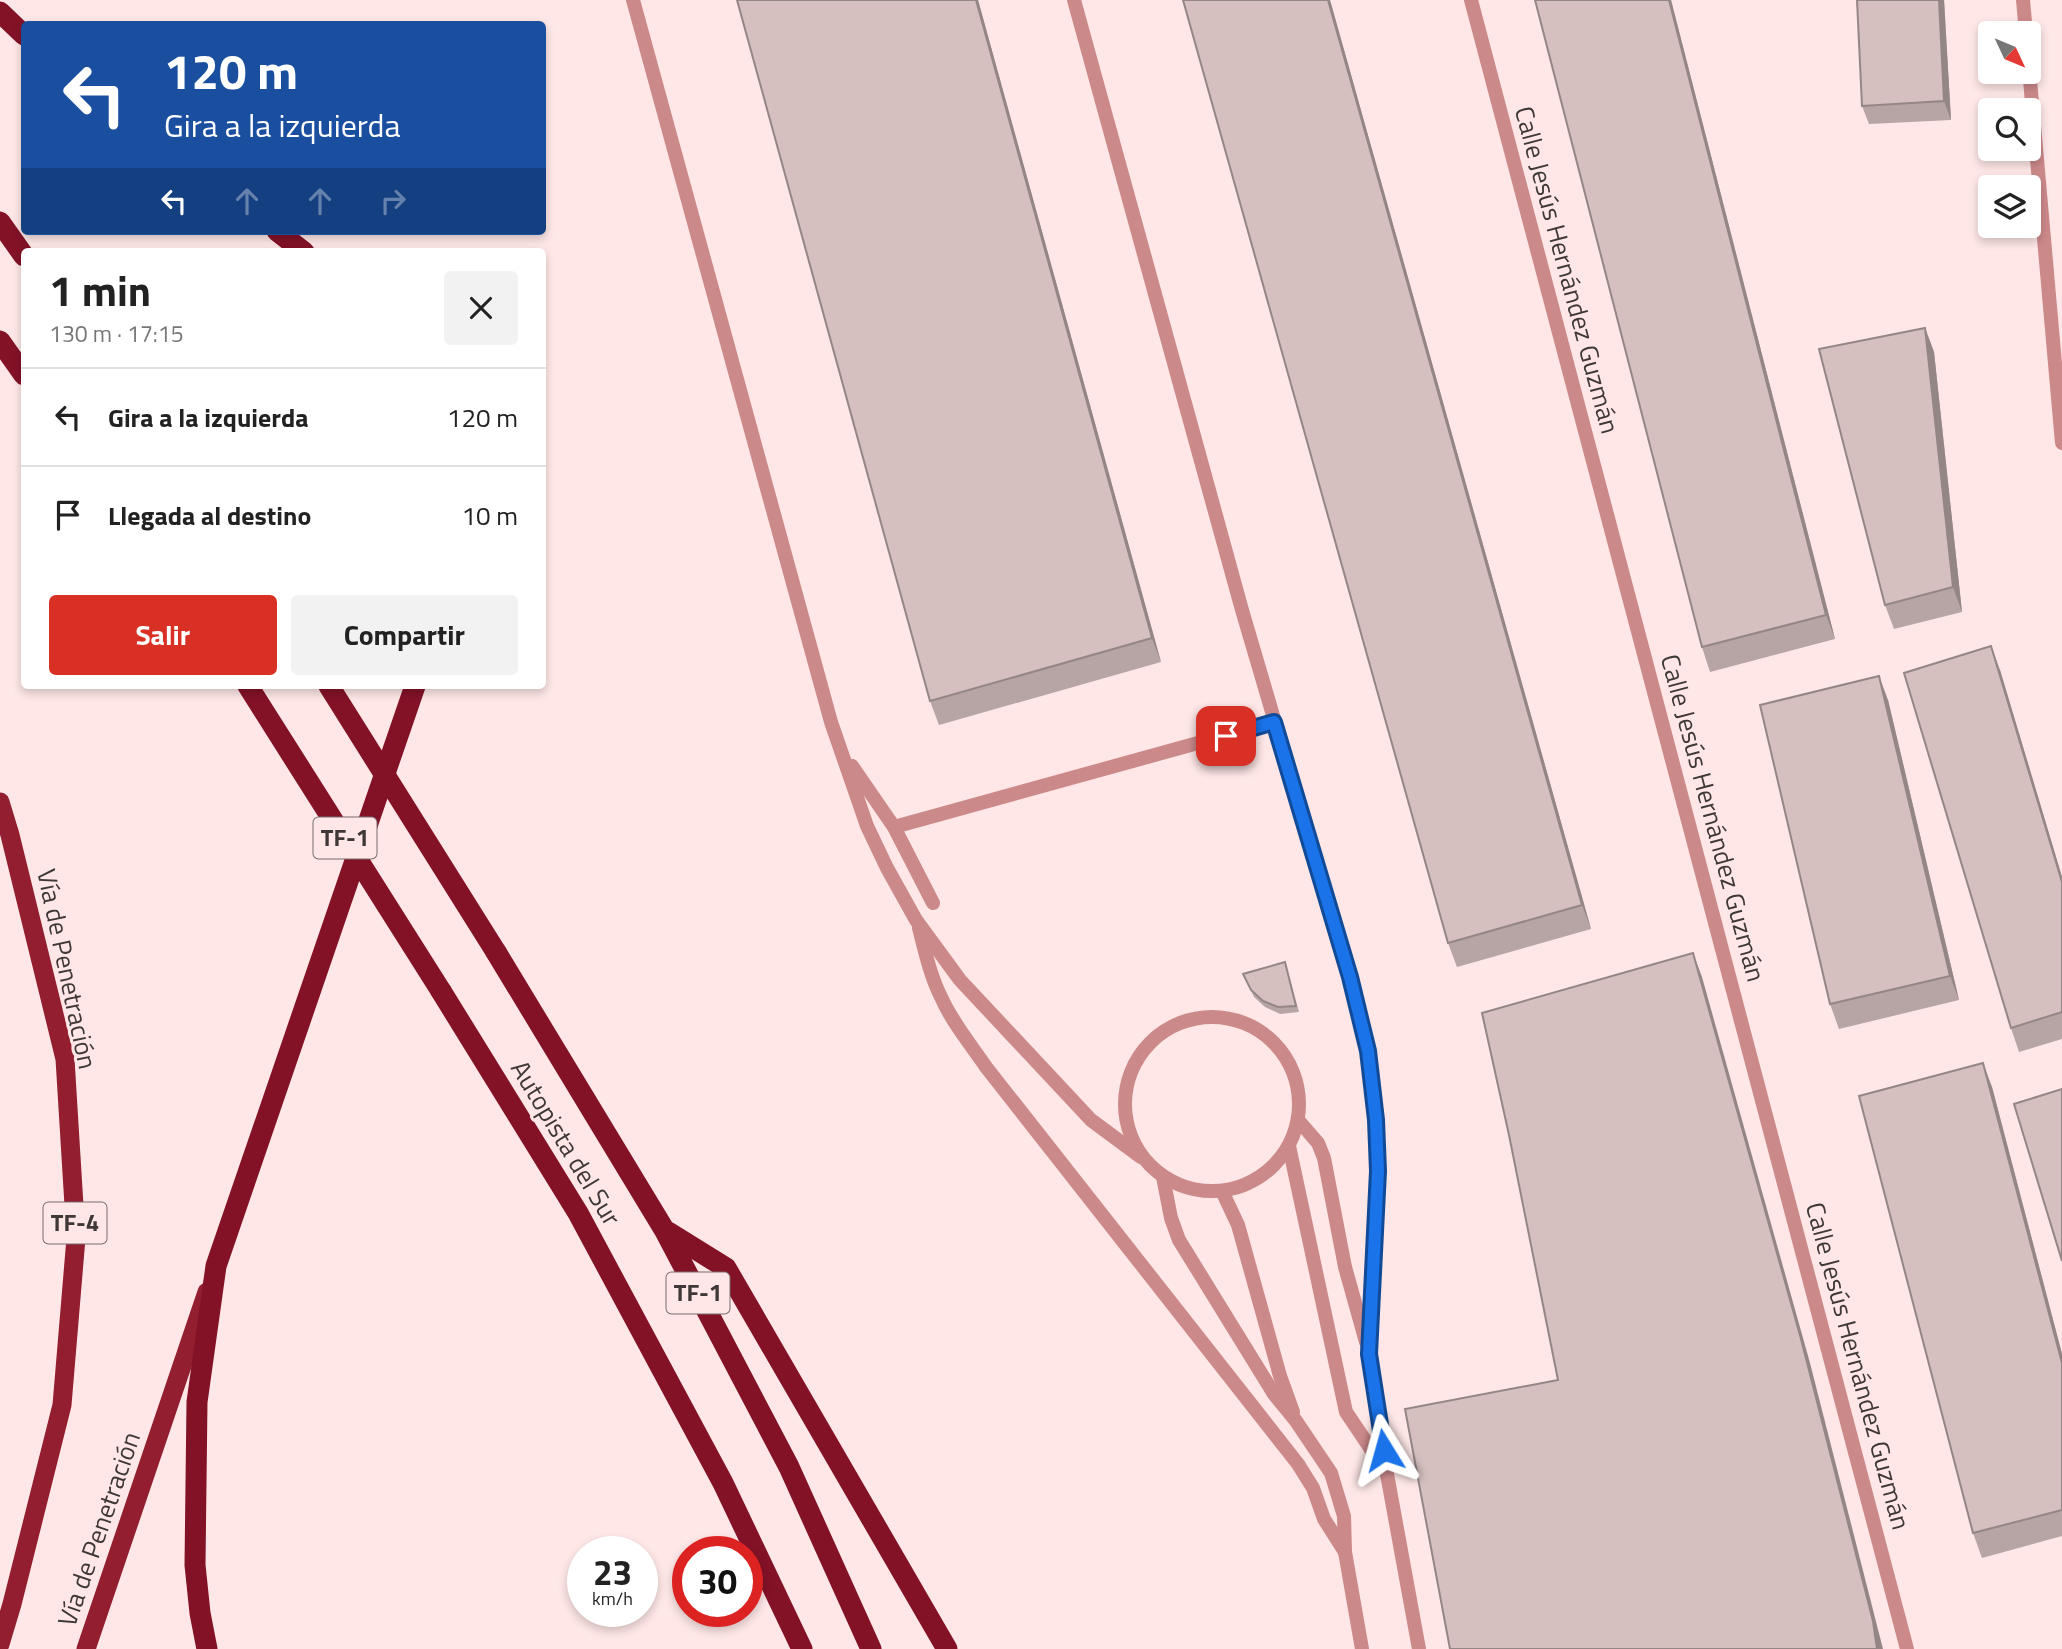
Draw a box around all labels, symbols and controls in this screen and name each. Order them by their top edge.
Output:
north arrow [1978,21,2040,84]
map controls [1978,21,2041,238]
text: 120 m [164,33,298,108]
icon: left [49,49,140,140]
button: search [1978,98,2041,161]
text: Gira a la izquierda [164,101,400,149]
street label: Calle Jesús Hernández Guzmán [1505,102,1630,438]
button: layers [1978,175,2041,238]
icon: left [155,182,193,220]
icon: ahead [228,182,266,220]
icon: ahead [301,182,339,220]
icon: right [374,182,412,220]
text: 1 min [49,258,151,322]
button: close [444,271,518,345]
text: 130 m · 17:15 [49,316,184,351]
icon: left [49,398,87,436]
text: Gira a la izquierda [108,398,309,437]
text: 120 m [447,398,518,437]
icon: arrive [49,496,87,534]
text: Llegada al destino [108,496,311,535]
text: 10 m [461,496,518,535]
button: Salir [49,595,277,675]
button: Compartir [291,595,518,675]
street label: Calle Jesús Hernández Guzmán [1651,650,1776,986]
pin [1196,706,1256,766]
icon: arrive [1207,717,1245,755]
road number: TF-1 [314,818,376,858]
street label: Vía de Penetración [27,865,108,1072]
street label: Autopista del Sur [502,1053,631,1233]
street label: Calle Jesús Hernández Guzmán [1796,1198,1921,1534]
road number: TF-4 [43,1203,106,1244]
road number: TF-1 [666,1273,730,1314]
position arrow [1347,1413,1421,1487]
street label: Vía de Penetración [47,1426,150,1631]
speed limit sign: 30 [672,1536,763,1627]
text: 23 [593,1545,632,1599]
text: km/h [592,1585,633,1612]

